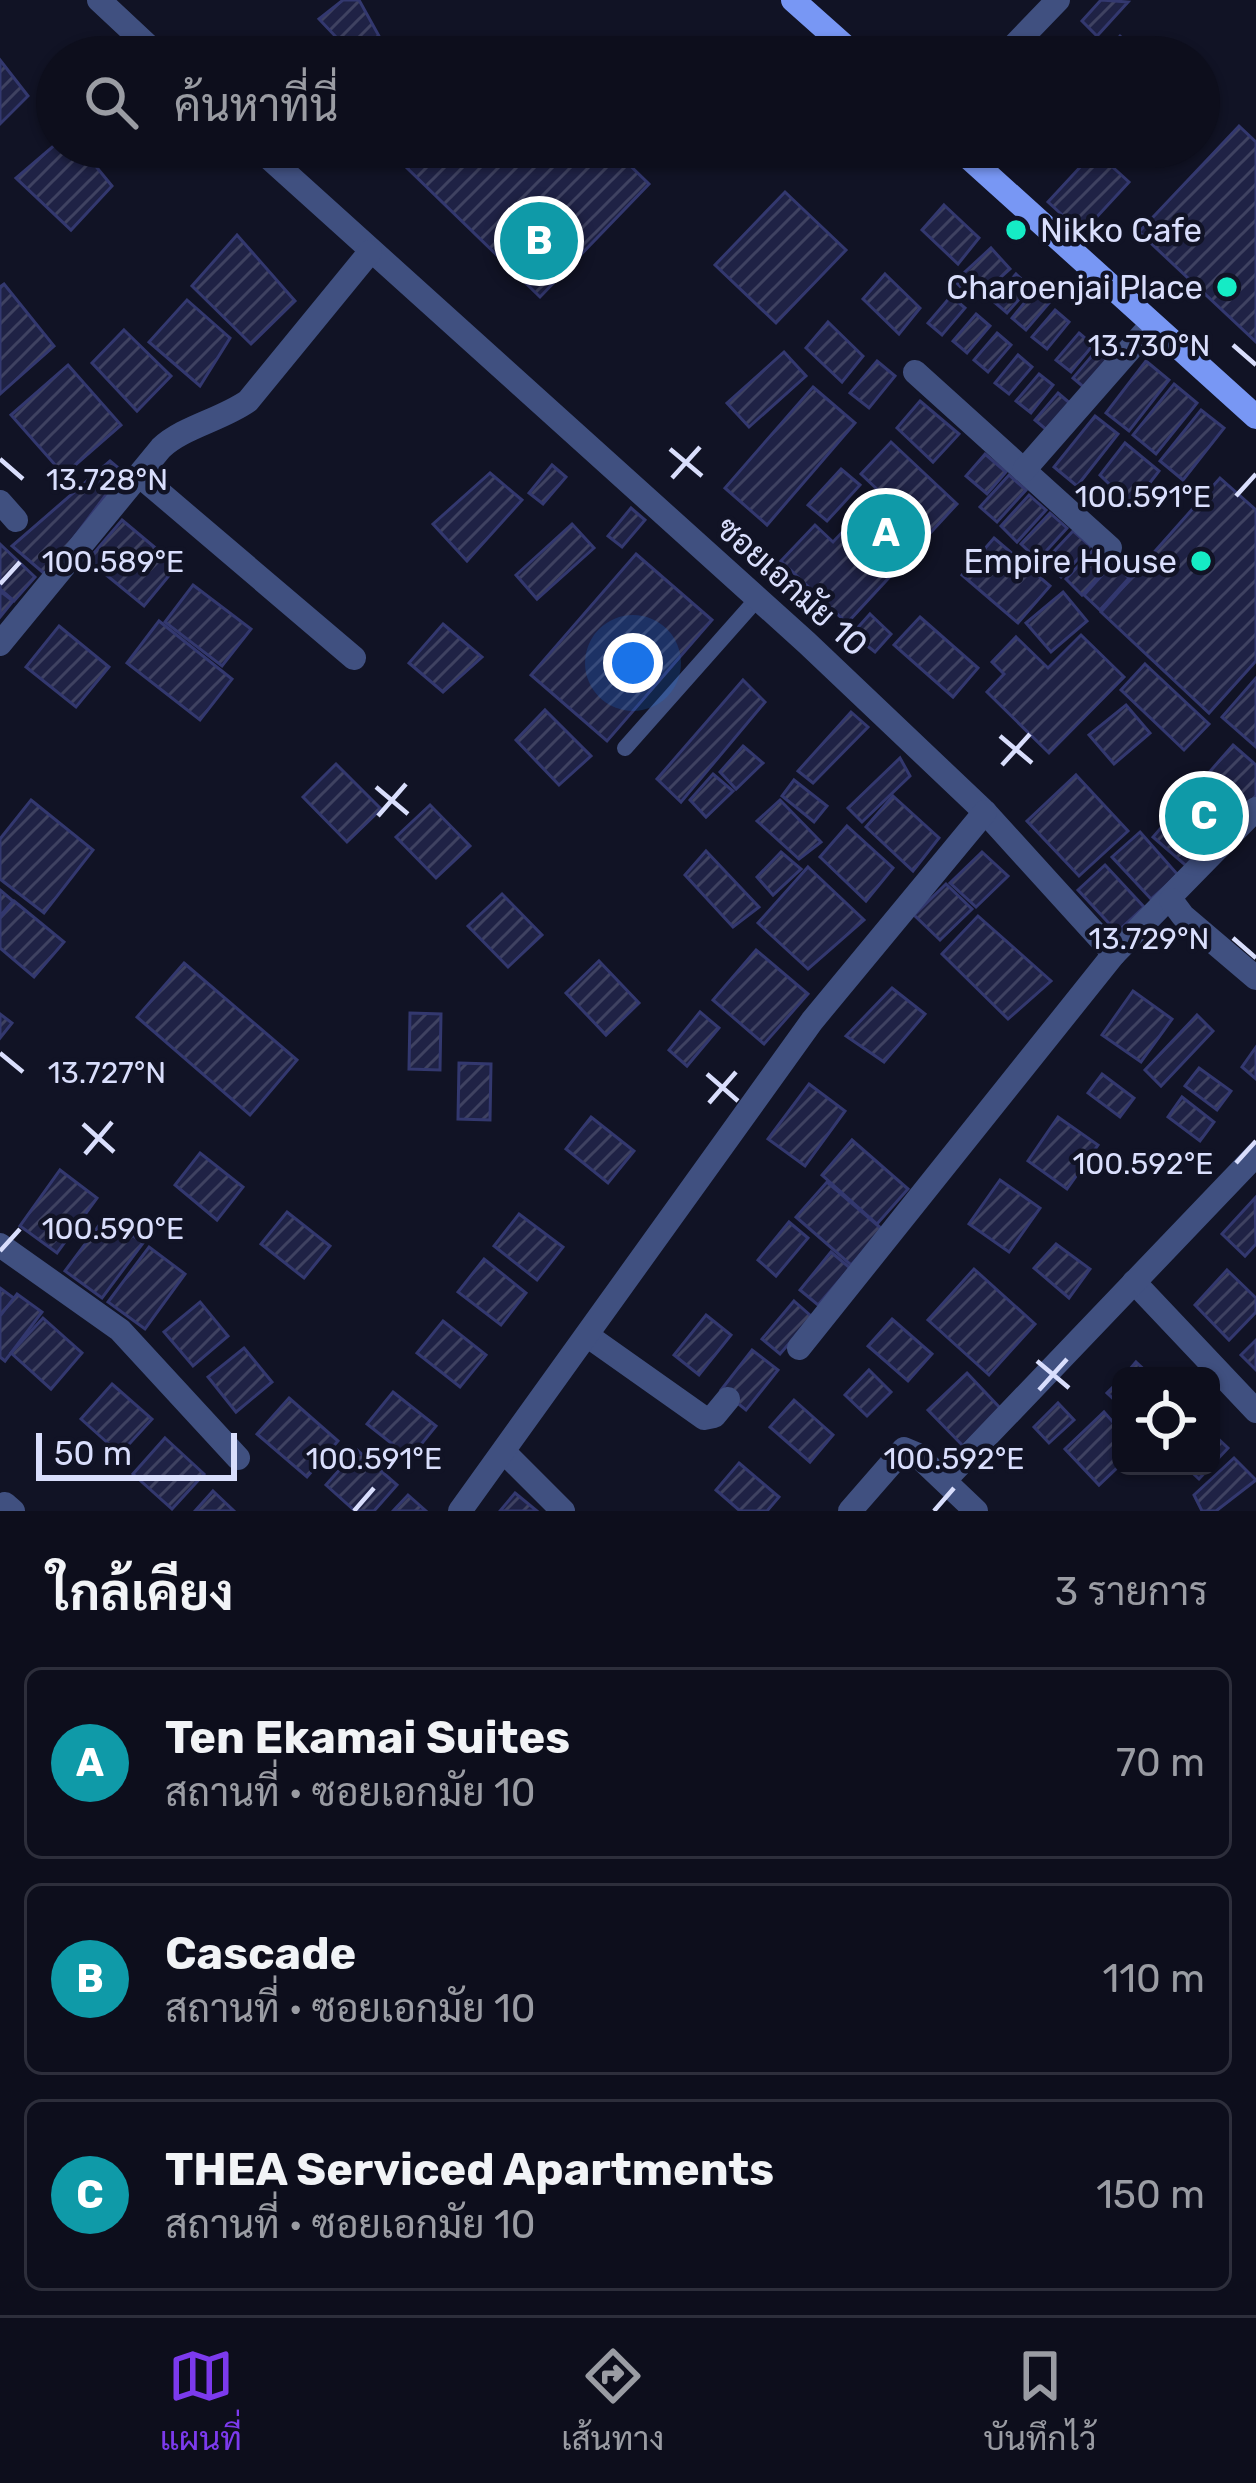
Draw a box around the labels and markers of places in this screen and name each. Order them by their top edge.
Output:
pin: B [500,196,578,286]
place label: Nikko Cafe [1040,211,1202,250]
marker: Nikko Cafe [1003,217,1029,243]
place label: Charoenjai Place [946,268,1203,307]
marker: Charoenjai Place [1214,274,1240,300]
pin: A [847,488,925,578]
place label: Empire House [964,542,1177,581]
marker: Empire House [1188,548,1214,574]
pin: C [1165,771,1243,861]

